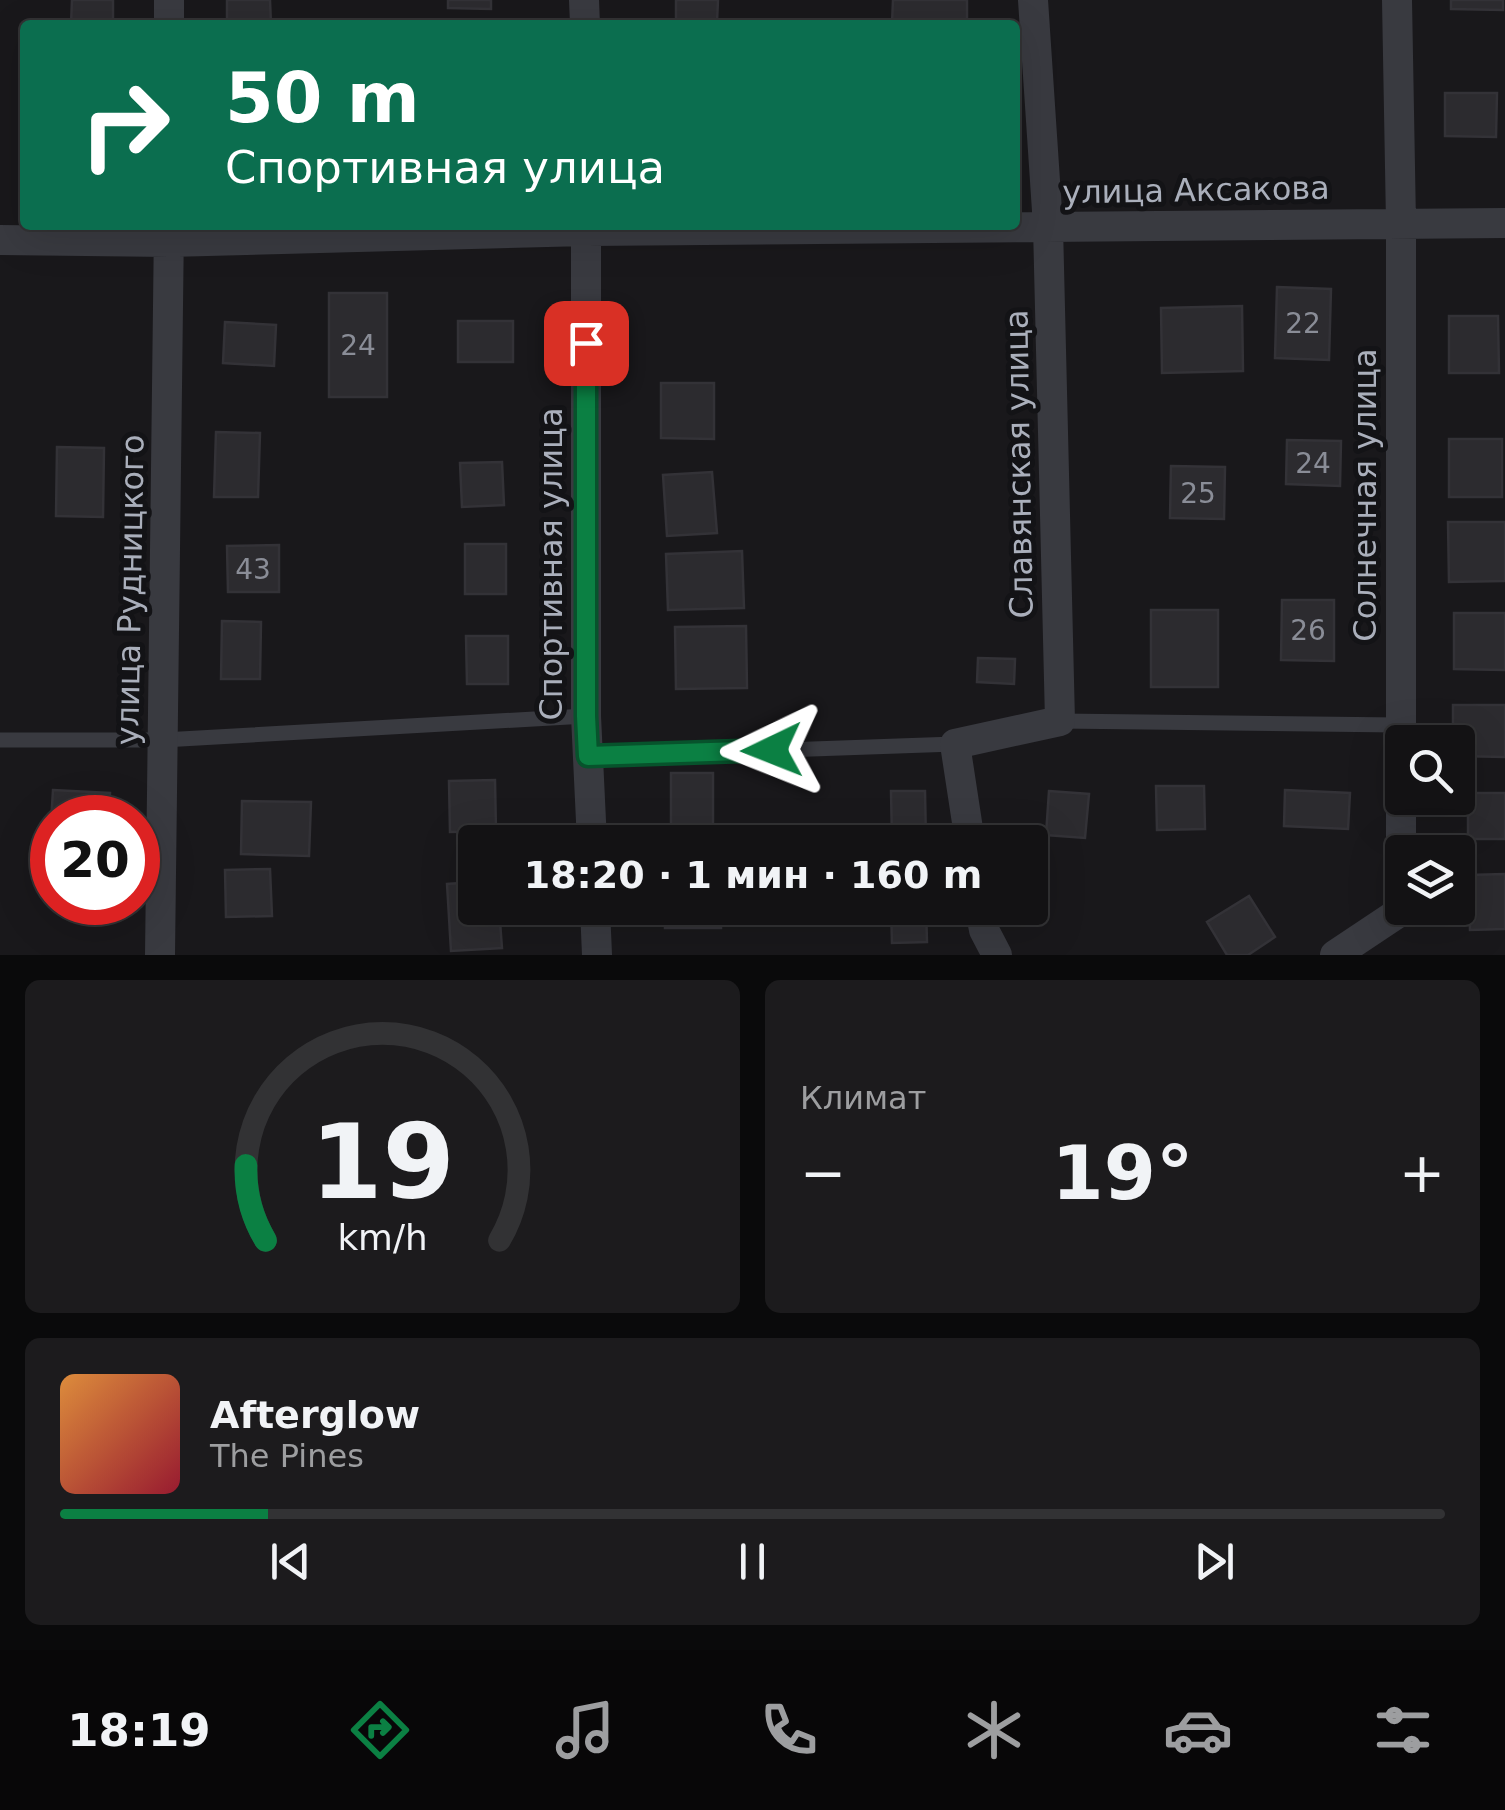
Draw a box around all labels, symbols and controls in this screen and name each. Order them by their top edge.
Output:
text: 50 m [225,57,420,139]
icon: right [60,60,190,190]
text: Спортивная улица [225,141,665,194]
street label: улица Аксакова [1062,169,1330,211]
pin [544,301,629,386]
house number: 22 [1285,307,1321,340]
street label: Славянская улица [997,309,1041,619]
icon: arrive [559,316,614,371]
house number: 24 [340,329,376,362]
street label: Солнечная улица [1346,348,1384,642]
street label: Спортивная улица [532,408,570,720]
street label: улица Рудницкого [108,434,152,746]
house number: 24 [1295,447,1331,480]
house number: 25 [1180,477,1216,510]
house number: 43 [235,553,271,586]
house number: 26 [1290,614,1326,647]
position arrow [720,698,824,802]
map controls [1385,725,1475,925]
button: search [1385,725,1475,815]
speed limit sign: 20 [30,795,160,925]
button: layers [1385,835,1475,925]
text: 18:20 · 1 мин · 160 m [524,853,982,897]
text: Климат [800,1079,926,1117]
text: 19 [310,1101,455,1223]
text: 19° [1052,1129,1193,1217]
text: − [800,1141,846,1205]
text: + [1399,1141,1445,1205]
text: km/h [337,1217,428,1258]
text: Afterglow [210,1393,420,1437]
text: The Pines [210,1437,364,1475]
icon: previous [263,1534,318,1589]
icon: pause [725,1534,780,1589]
icon: next [1187,1534,1242,1589]
icon: directions [345,1695,415,1765]
icon: music [550,1695,620,1765]
icon: phone [754,1695,824,1765]
icon: climate [959,1695,1029,1765]
icon: car [1163,1695,1233,1765]
icon: filters [1368,1695,1438,1765]
text: 18:19 [67,1704,211,1757]

